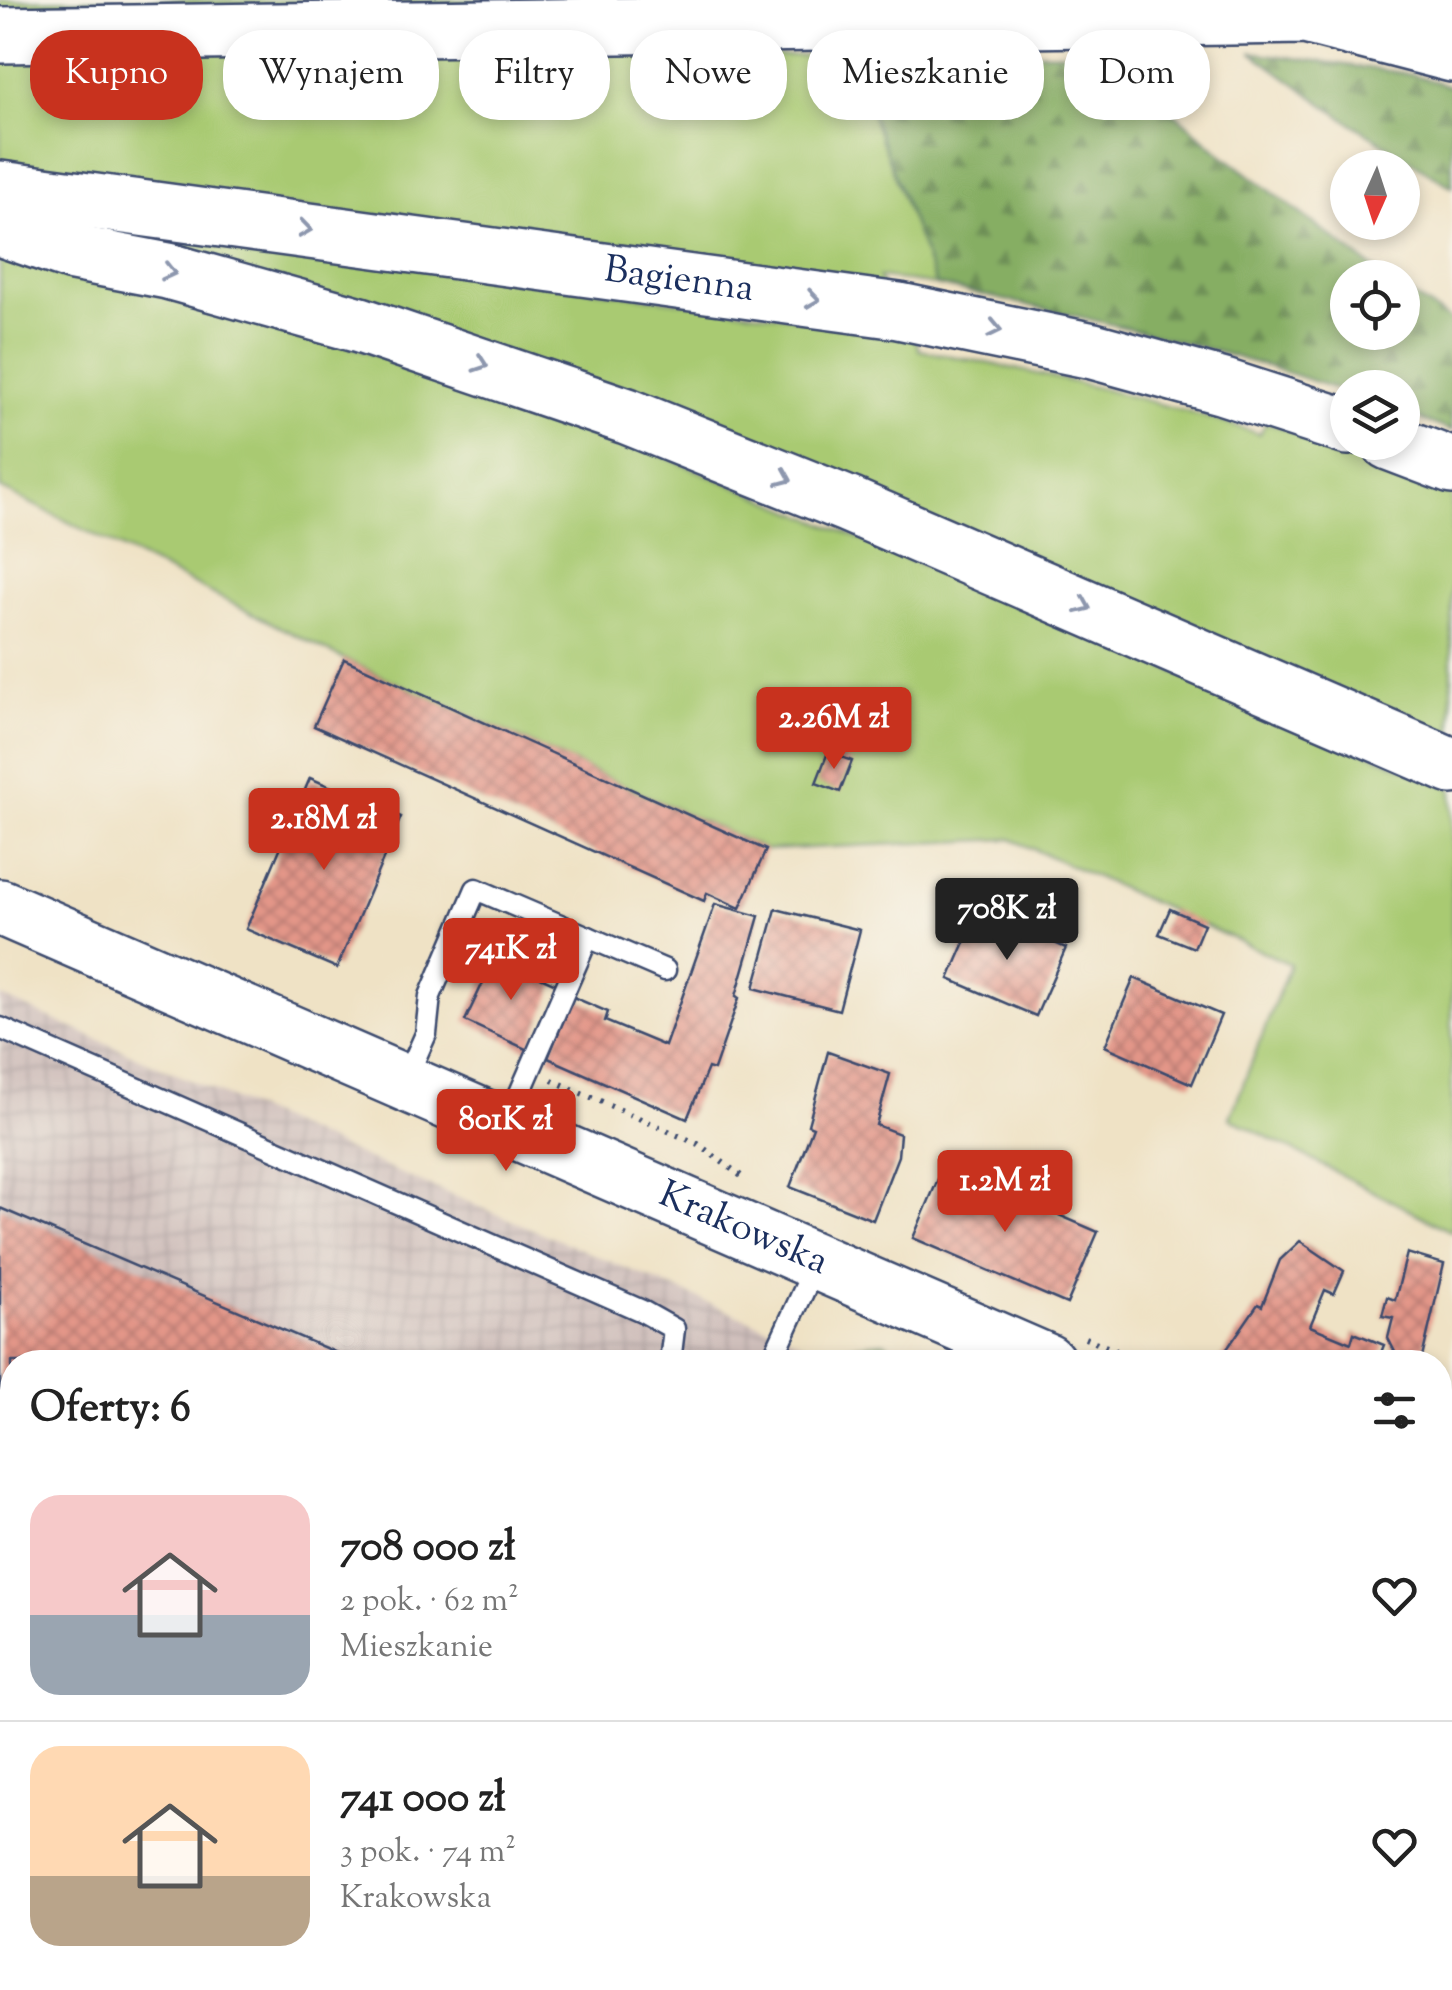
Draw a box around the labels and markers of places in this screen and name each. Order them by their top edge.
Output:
pin: 2.26M zł [731,687,937,772]
pin: 2.18M zł [221,788,427,873]
pin: 708K zł [915,878,1099,963]
pin: 741K zł [419,918,603,1003]
pin: 801K zł [414,1089,598,1174]
pin: 1.2M zł [913,1150,1097,1235]

